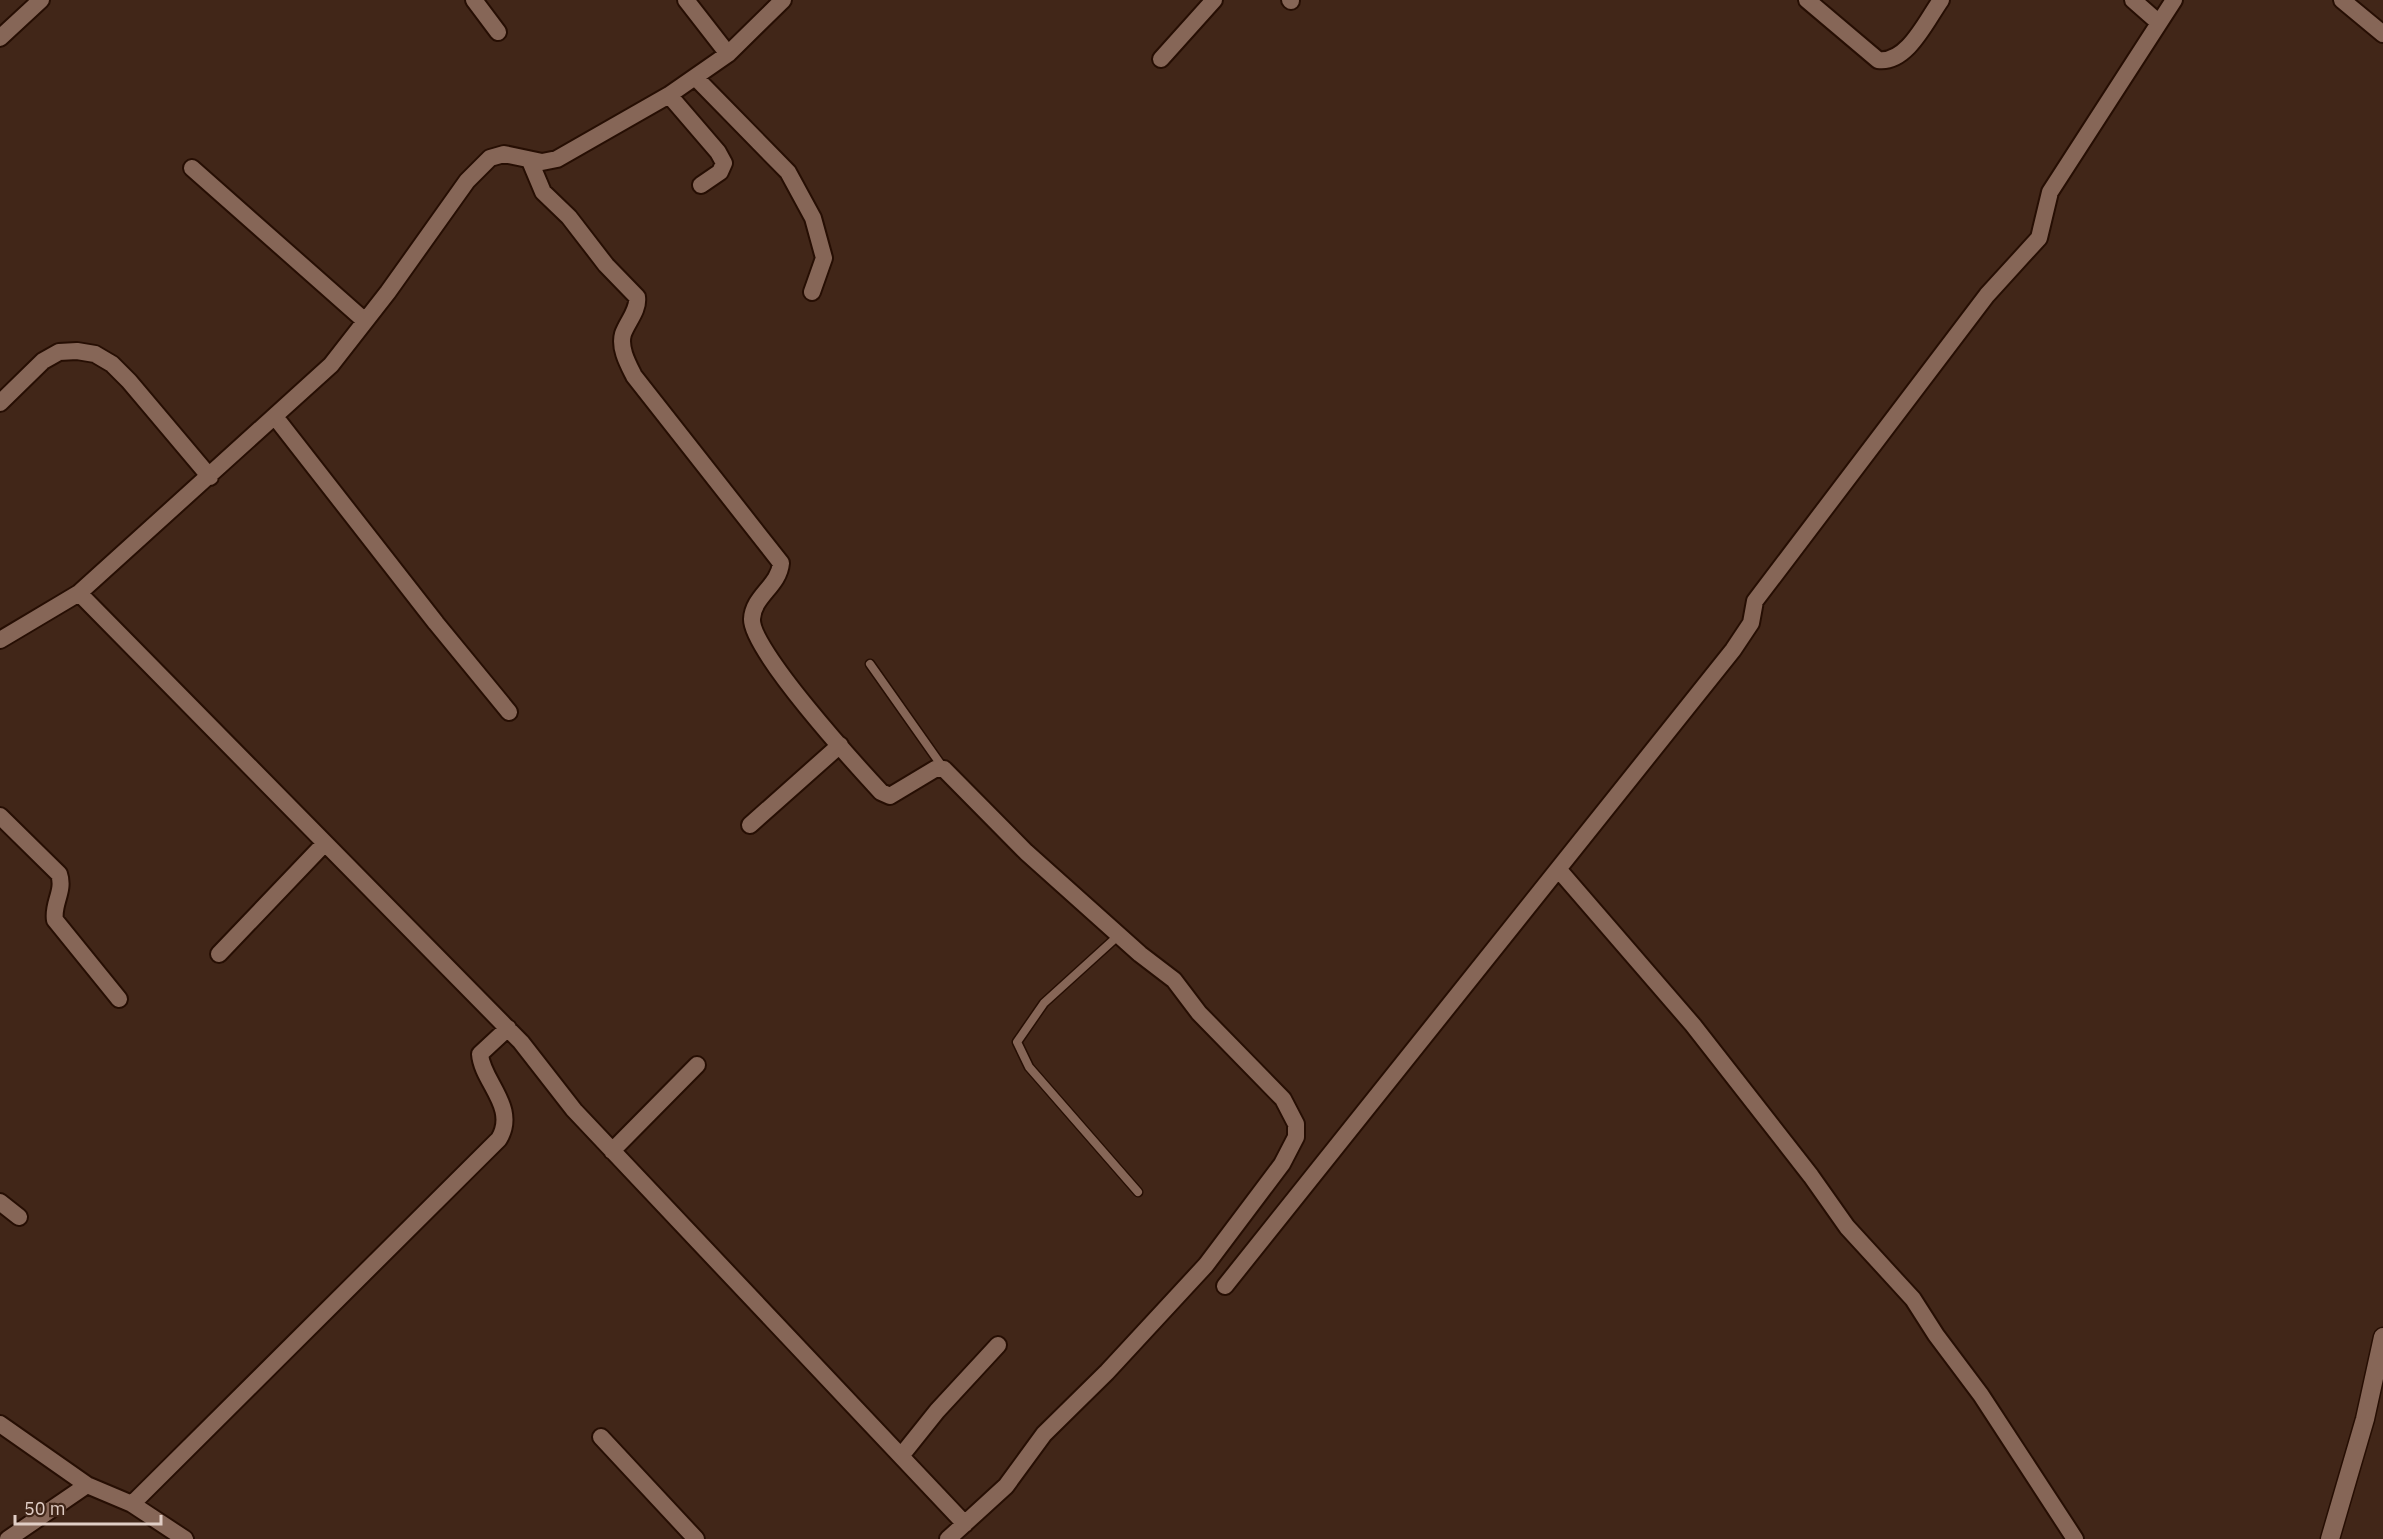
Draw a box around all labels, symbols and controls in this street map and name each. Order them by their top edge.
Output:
scale bar [15,1488,160,1526]
text: 50 m [24,1497,66,1520]

